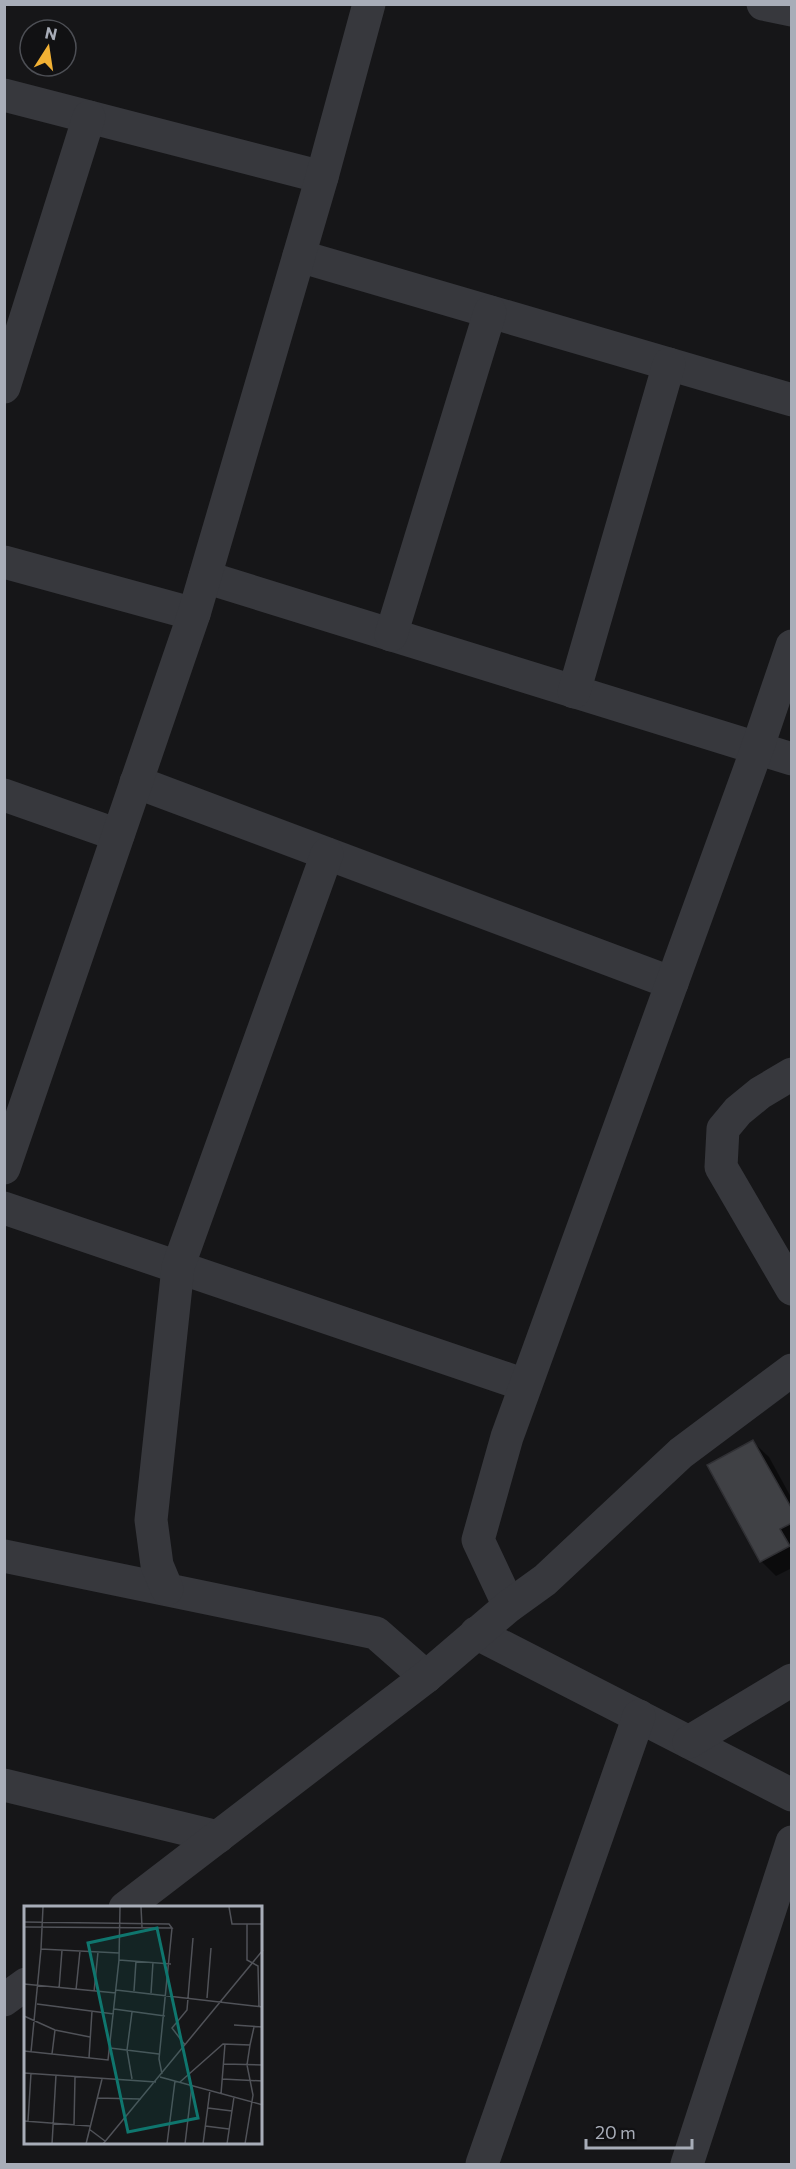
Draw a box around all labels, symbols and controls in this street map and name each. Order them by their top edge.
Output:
north arrow [18,18,78,78]
text: N [43,22,59,43]
inset map [24,1906,262,2145]
scale bar [586,2112,692,2150]
text: 20 m [595,2121,636,2143]

